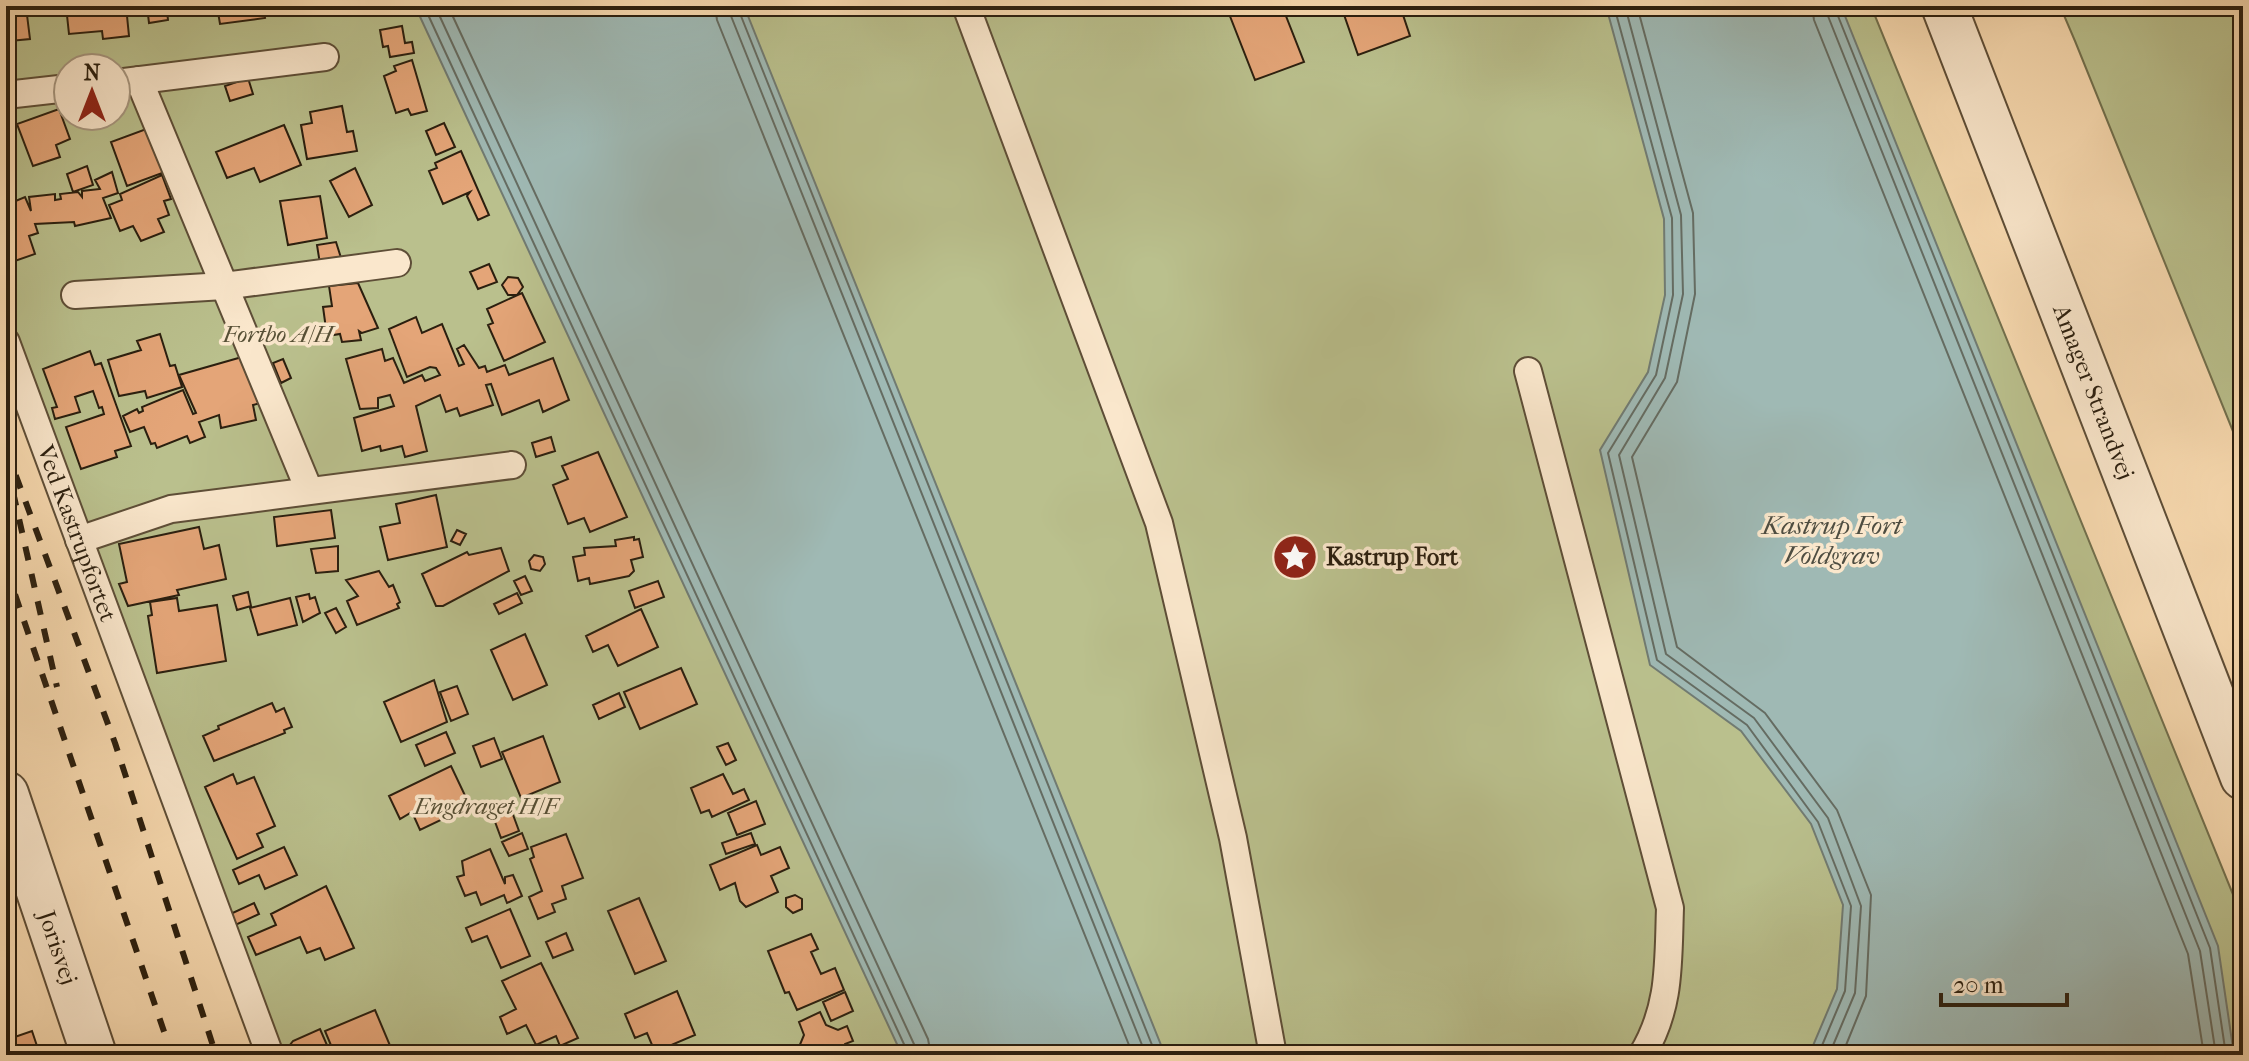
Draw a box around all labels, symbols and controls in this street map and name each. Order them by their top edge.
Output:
north arrow [52,52,132,132]
text: N [84,60,101,86]
street label: Amager Strandvej [2047,300,2140,483]
park label: Fortbo A/H [222,320,336,348]
street label: Ved Kastrupfortet [31,440,122,626]
water label: Kastrup Fort Voldgrav [1760,510,1904,571]
place icon: Kastrup Fort [1271,533,1319,581]
place label: Kastrup Fort [1326,543,1458,571]
park label: Engdraget H/F [412,792,562,820]
street label: Jorisvej [32,905,83,988]
scale bar [1941,957,2067,1007]
text: 20 m [1953,971,2004,999]

